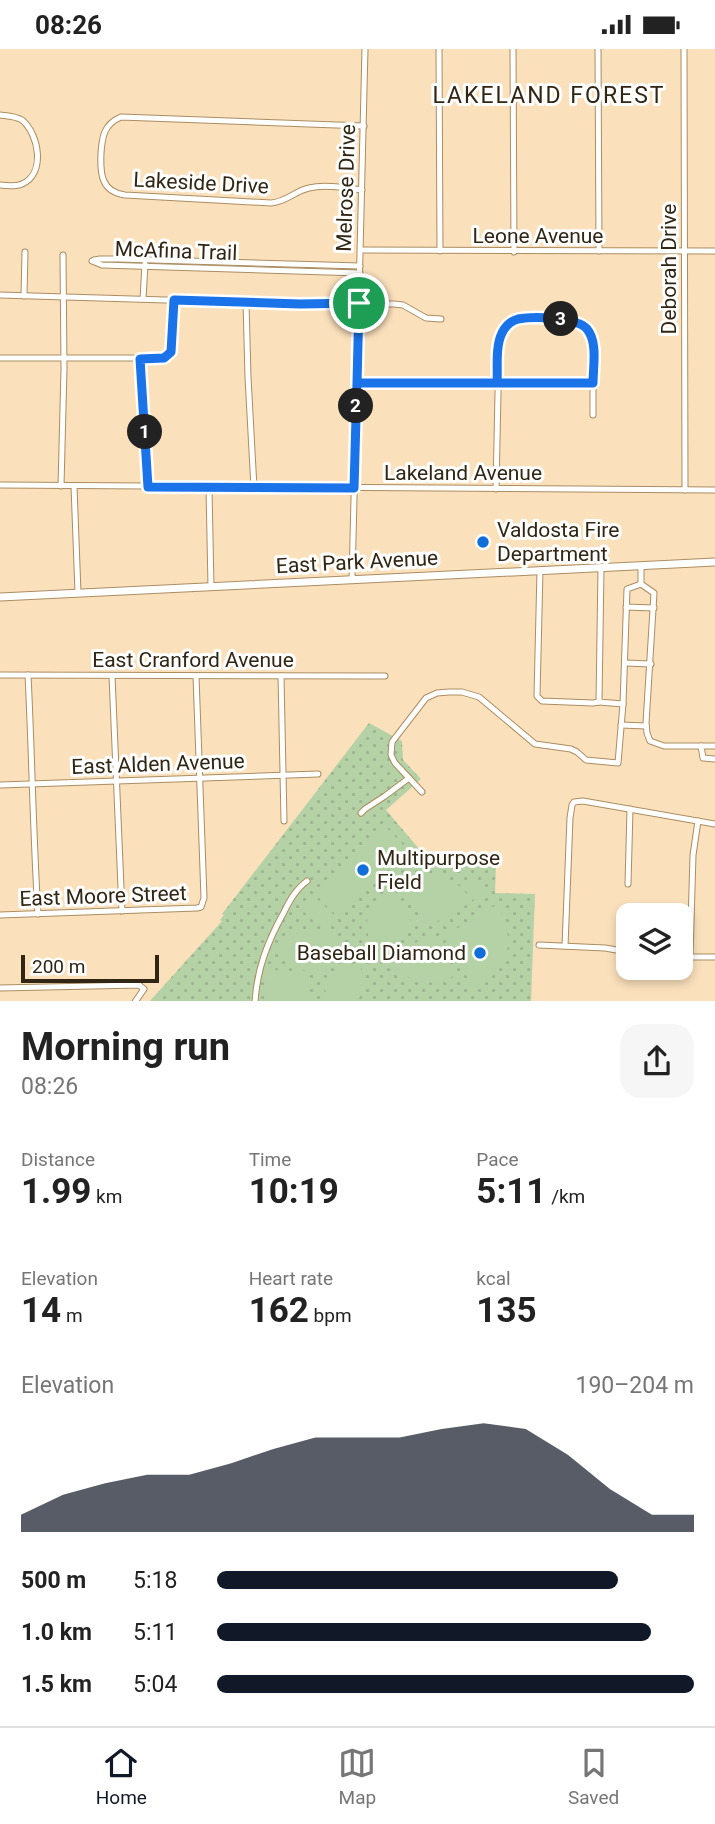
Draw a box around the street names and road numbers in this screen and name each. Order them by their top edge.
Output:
street label: Melrose Drive [332,124,360,252]
street label: Lakeside Drive [133,167,269,199]
street label: Deborah Drive [657,204,681,334]
street label: Leone Avenue [472,224,604,248]
street label: McAfina Trail [114,237,238,265]
street label: Lakeland Avenue [384,461,542,485]
street label: East Park Avenue [275,546,439,578]
street label: East Cranford Avenue [92,648,294,672]
street label: East Alden Avenue [71,749,245,779]
street label: East Moore Street [19,881,187,911]

